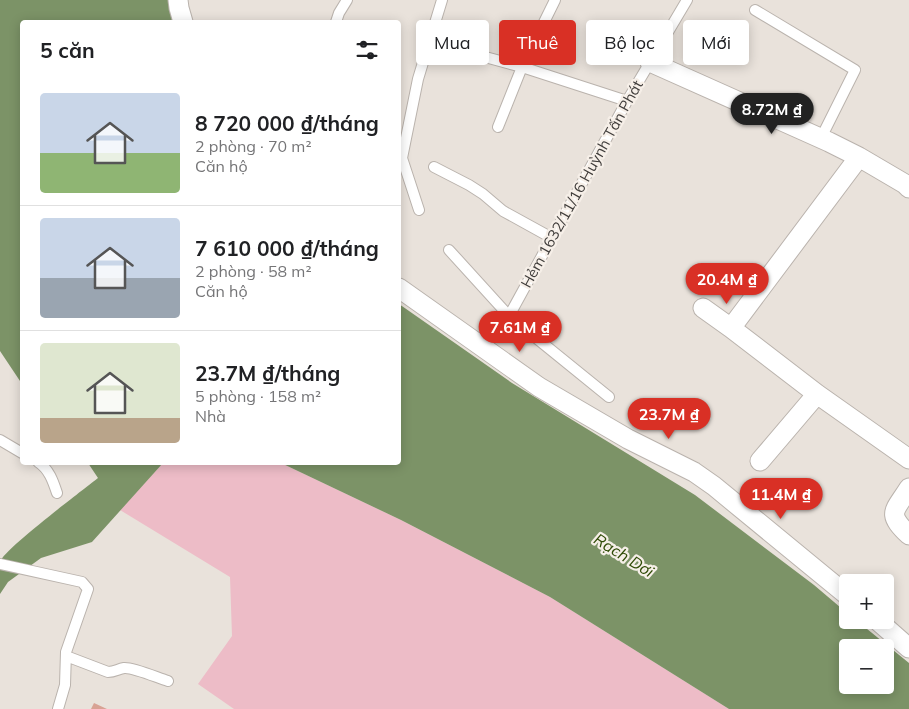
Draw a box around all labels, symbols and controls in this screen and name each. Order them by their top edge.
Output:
chip: Mua [416,20,489,65]
chip: Thuê [499,20,576,65]
chip: Bộ lọc [586,20,673,65]
chip: Mới [683,20,749,65]
icon: filters [353,36,381,64]
text: 5 căn [40,37,95,63]
street label: Hẻm 1632/11/16 Huỳnh Tấn Phát [516,77,647,291]
pin: 8.72M ₫ [726,92,818,135]
text: 8.72M ₫ [742,99,802,119]
text: 8 720 000 ₫/tháng [195,110,379,136]
icon: home [80,113,140,173]
text: 2 phòng · 70 m² [195,136,311,156]
text: Căn hộ [195,156,248,176]
text: 7 610 000 ₫/tháng [195,235,379,261]
icon: home [80,238,140,298]
text: 2 phòng · 58 m² [195,261,311,281]
pin: 20.4M ₫ [681,262,773,305]
text: 20.4M ₫ [697,269,757,289]
text: Căn hộ [195,281,248,301]
pin: 7.61M ₫ [474,310,566,353]
text: 7.61M ₫ [490,317,550,337]
text: 23.7M ₫/tháng [195,360,340,386]
icon: home [80,363,140,423]
text: 5 phòng · 158 m² [195,386,321,406]
pin: 23.7M ₫ [623,398,715,440]
text: 23.7M ₫ [639,404,699,424]
text: Nhà [195,406,226,426]
pin: 11.4M ₫ [735,478,827,520]
text: 11.4M ₫ [751,484,811,504]
water label: Rạch Dơi [590,529,658,581]
map controls [839,574,894,694]
button: + [839,574,894,629]
button: − [839,639,894,694]

